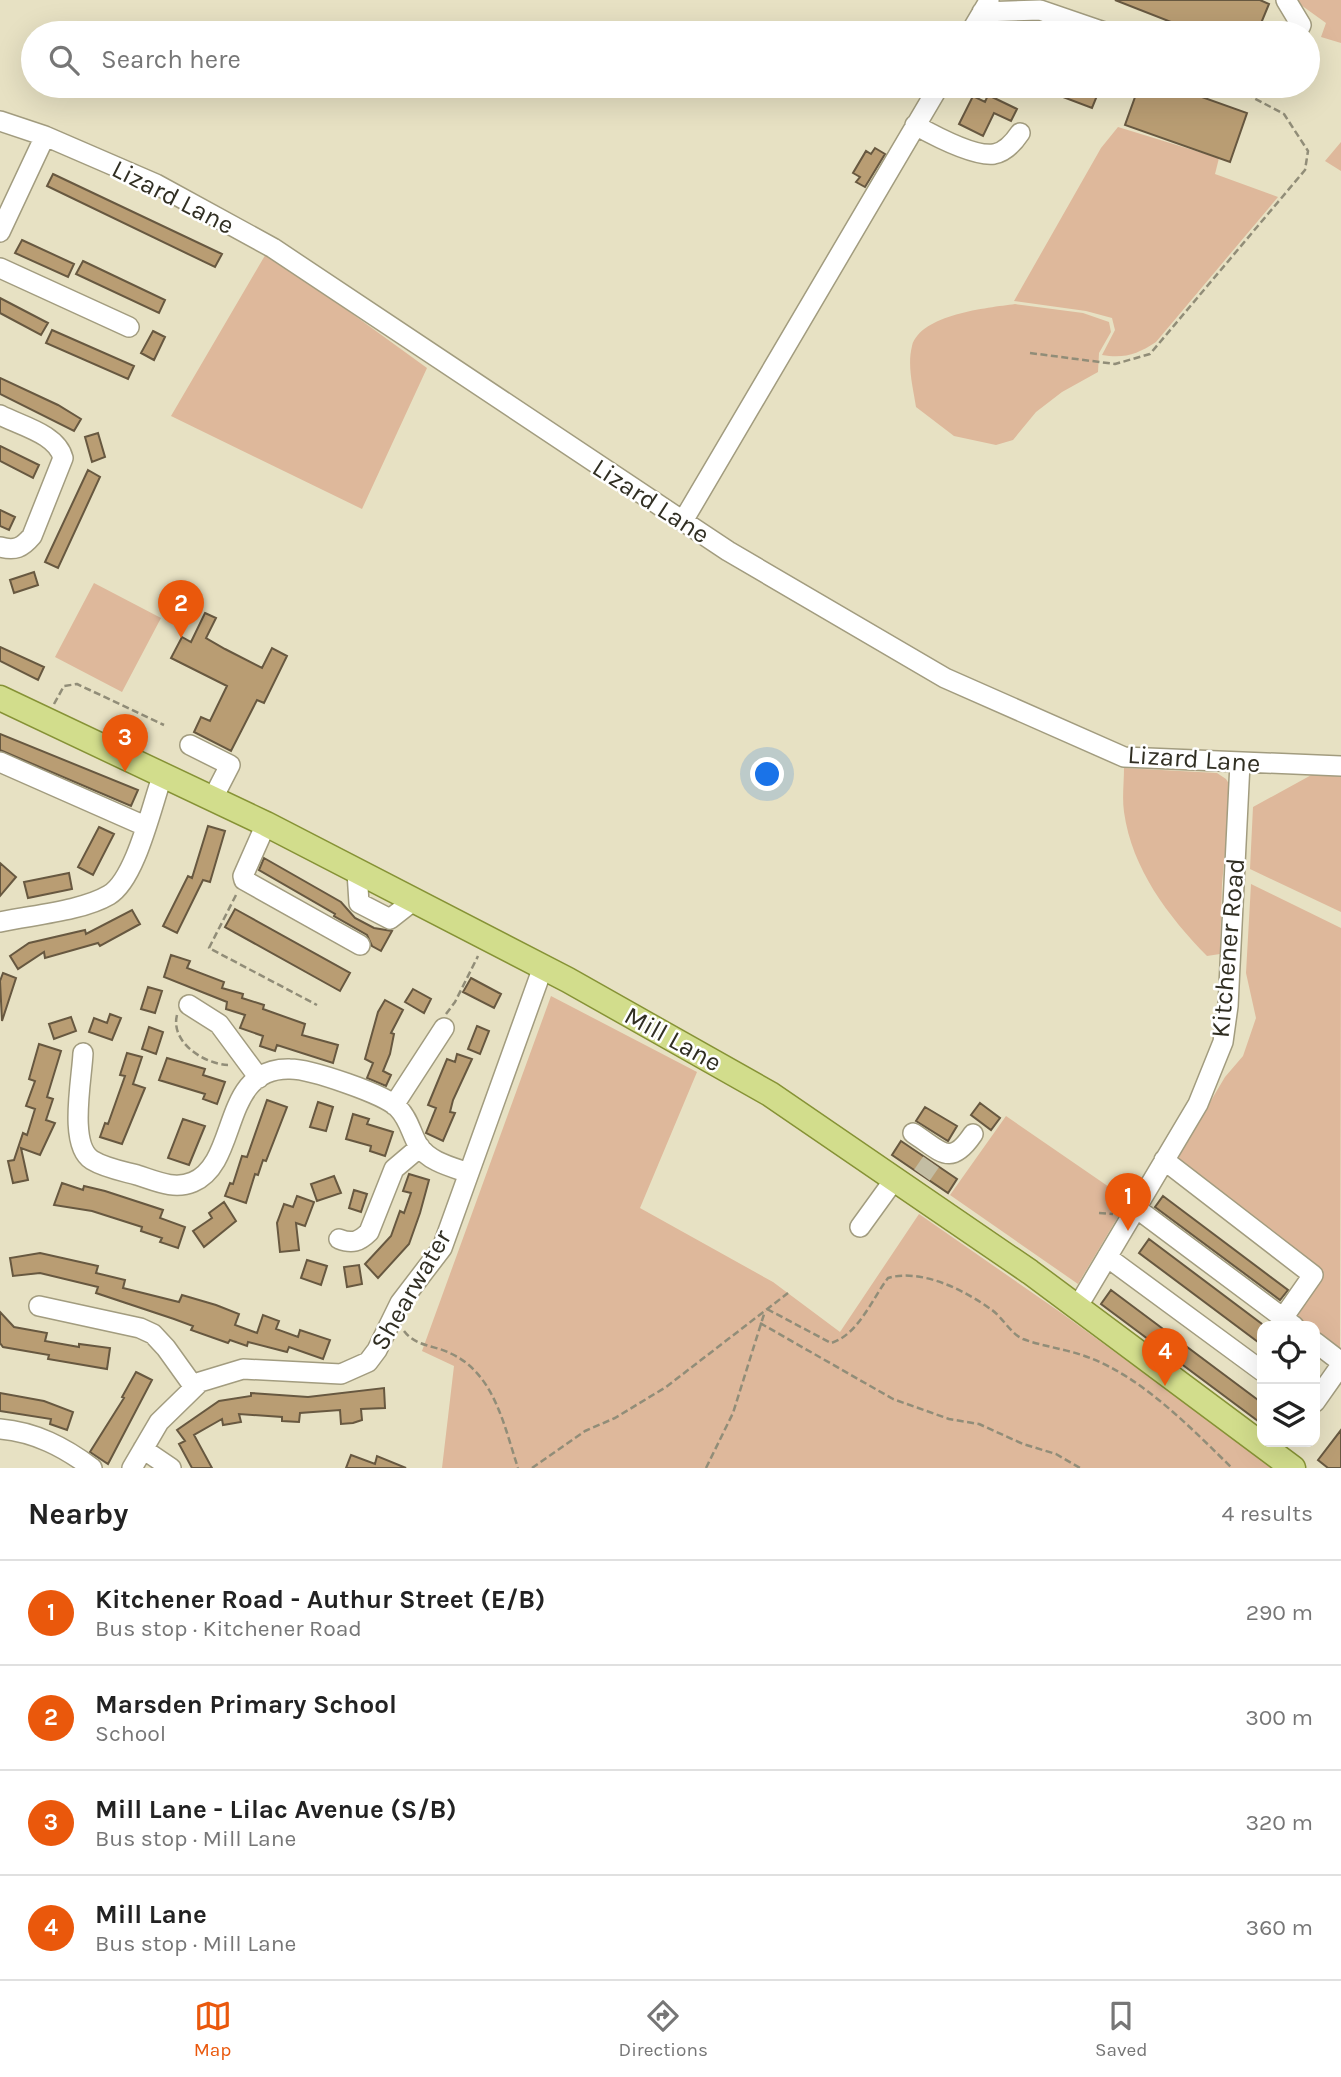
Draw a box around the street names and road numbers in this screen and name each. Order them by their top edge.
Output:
street label: Lizard Lane [107,153,239,241]
street label: Lizard Lane [587,452,715,550]
street label: Lizard Lane [1127,739,1261,779]
street label: Kitchener Road [1205,857,1251,1039]
street label: Mill Lane [619,1000,727,1078]
street label: Shearwater [364,1224,458,1356]

